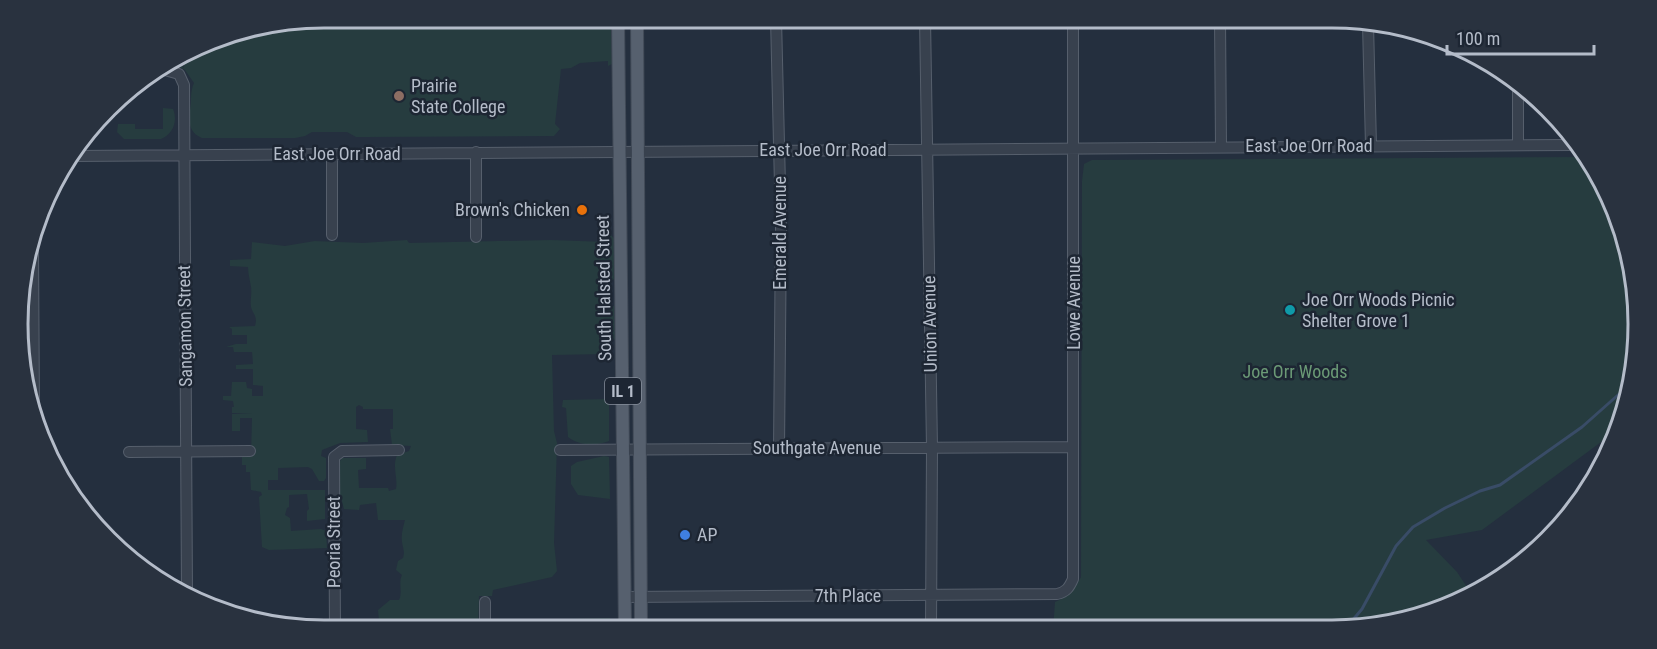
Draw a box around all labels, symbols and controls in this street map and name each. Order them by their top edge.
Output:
scale bar [1447,18,1594,56]
text: 100 m [1456,28,1500,49]
place label: Prairie State College [411,75,505,117]
marker: Prairie State College [392,89,406,103]
street label: East Joe Orr Road [1245,135,1373,156]
street label: East Joe Orr Road [759,139,887,160]
street label: East Joe Orr Road [273,143,401,164]
street label: Emerald Avenue [769,176,790,290]
place label: Brown's Chicken [455,199,570,220]
marker: Brown's Chicken [575,203,589,217]
street label: South Halsted Street [592,215,615,361]
street label: Lowe Avenue [1063,256,1084,350]
street label: Sangamon Street [173,265,196,387]
street label: Union Avenue [918,275,941,373]
place label: Joe Orr Woods Picnic Shelter Grove 1 [1302,289,1455,331]
marker: Joe Orr Woods Picnic Shelter Grove 1 [1283,303,1297,317]
park label: Joe Orr Woods [1243,361,1347,382]
road number: IL 1 [605,378,641,404]
street label: Southgate Avenue [753,437,881,458]
street label: Peoria Street [323,496,344,588]
place label: AP [697,524,717,545]
marker: AP [678,528,692,542]
street label: 7th Place [815,585,881,606]

